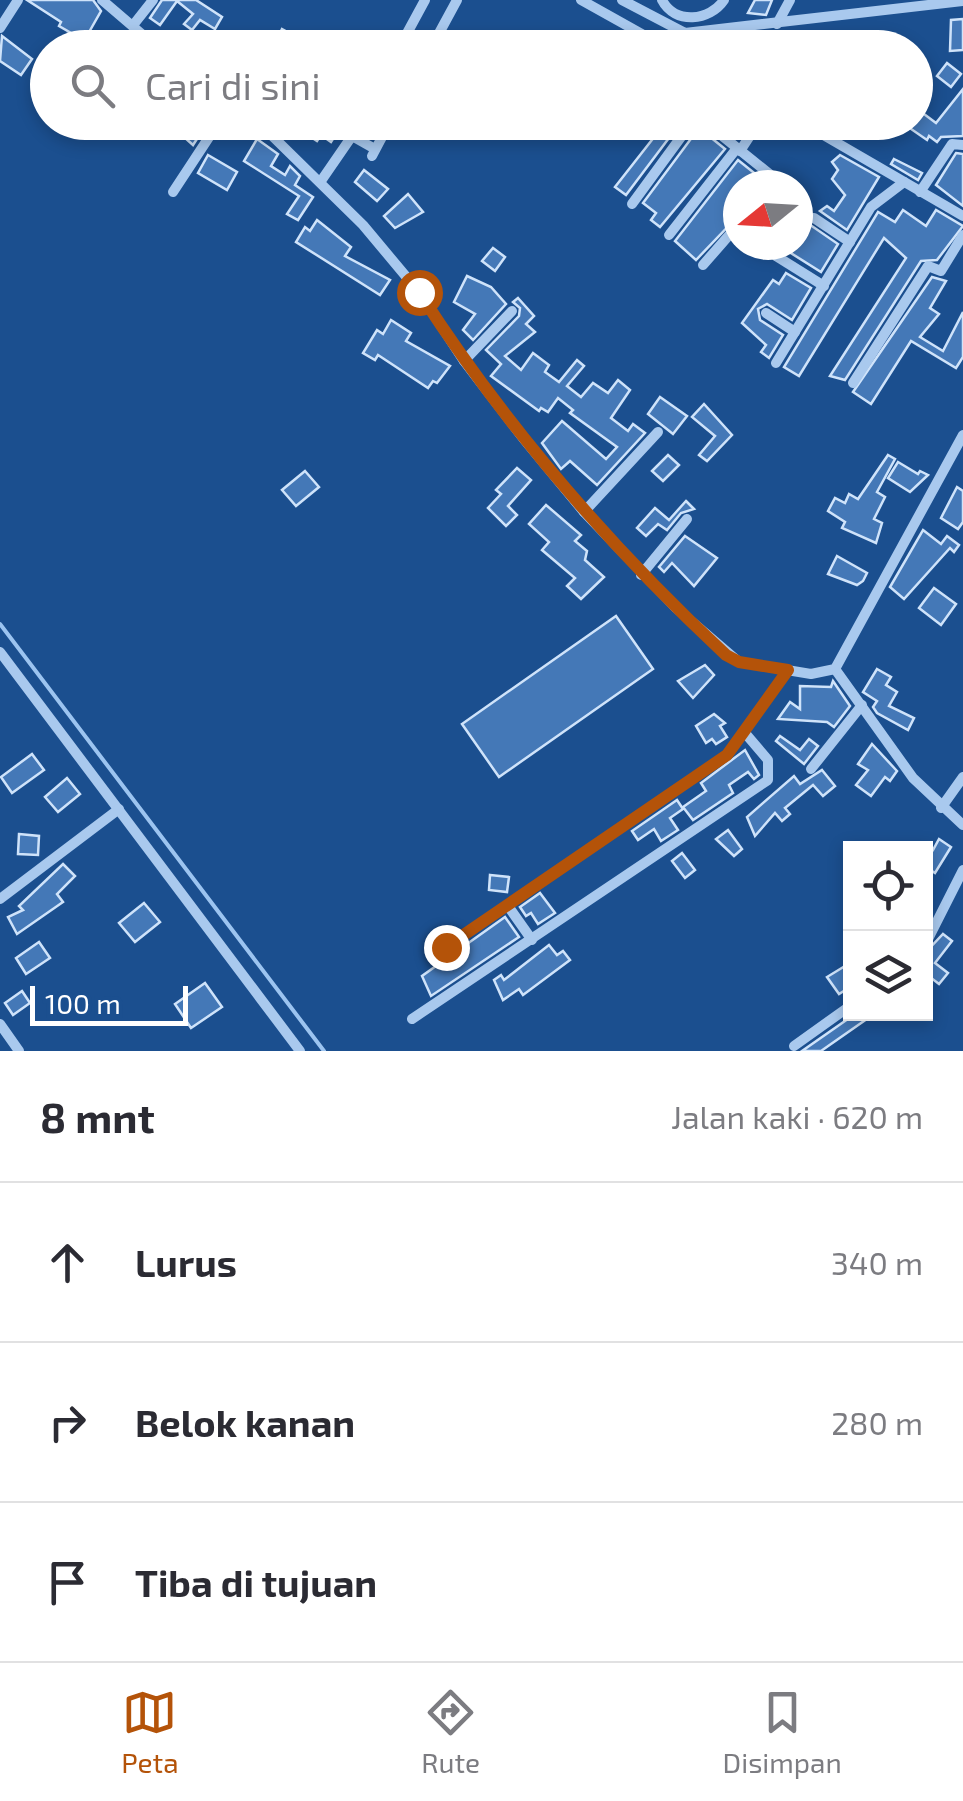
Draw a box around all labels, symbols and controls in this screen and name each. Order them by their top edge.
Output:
search box [30,30,933,140]
icon: search [65,58,120,113]
text: Cari di sini [145,62,321,108]
north arrow [723,170,813,260]
route start [397,270,443,316]
map controls [843,841,933,1021]
button: locate [843,841,933,931]
route end [424,925,470,971]
button: layers [843,931,933,1021]
scale bar [30,981,188,1026]
text: 100 m [45,986,121,1020]
text: 8 mnt [40,1091,155,1141]
text: Jalan kaki · 620 m [671,1097,923,1135]
icon: ahead [40,1235,95,1290]
text: Lurus [135,1239,237,1285]
text: 340 m [831,1243,923,1281]
icon: right [40,1395,95,1450]
text: Belok kanan [135,1399,355,1445]
text: 280 m [831,1403,923,1441]
icon: arrive [40,1555,95,1610]
text: Tiba di tujuan [135,1559,377,1605]
tab: Peta [121,1685,179,1779]
tab: Rute [421,1685,480,1779]
tab: Disimpan [723,1685,842,1779]

